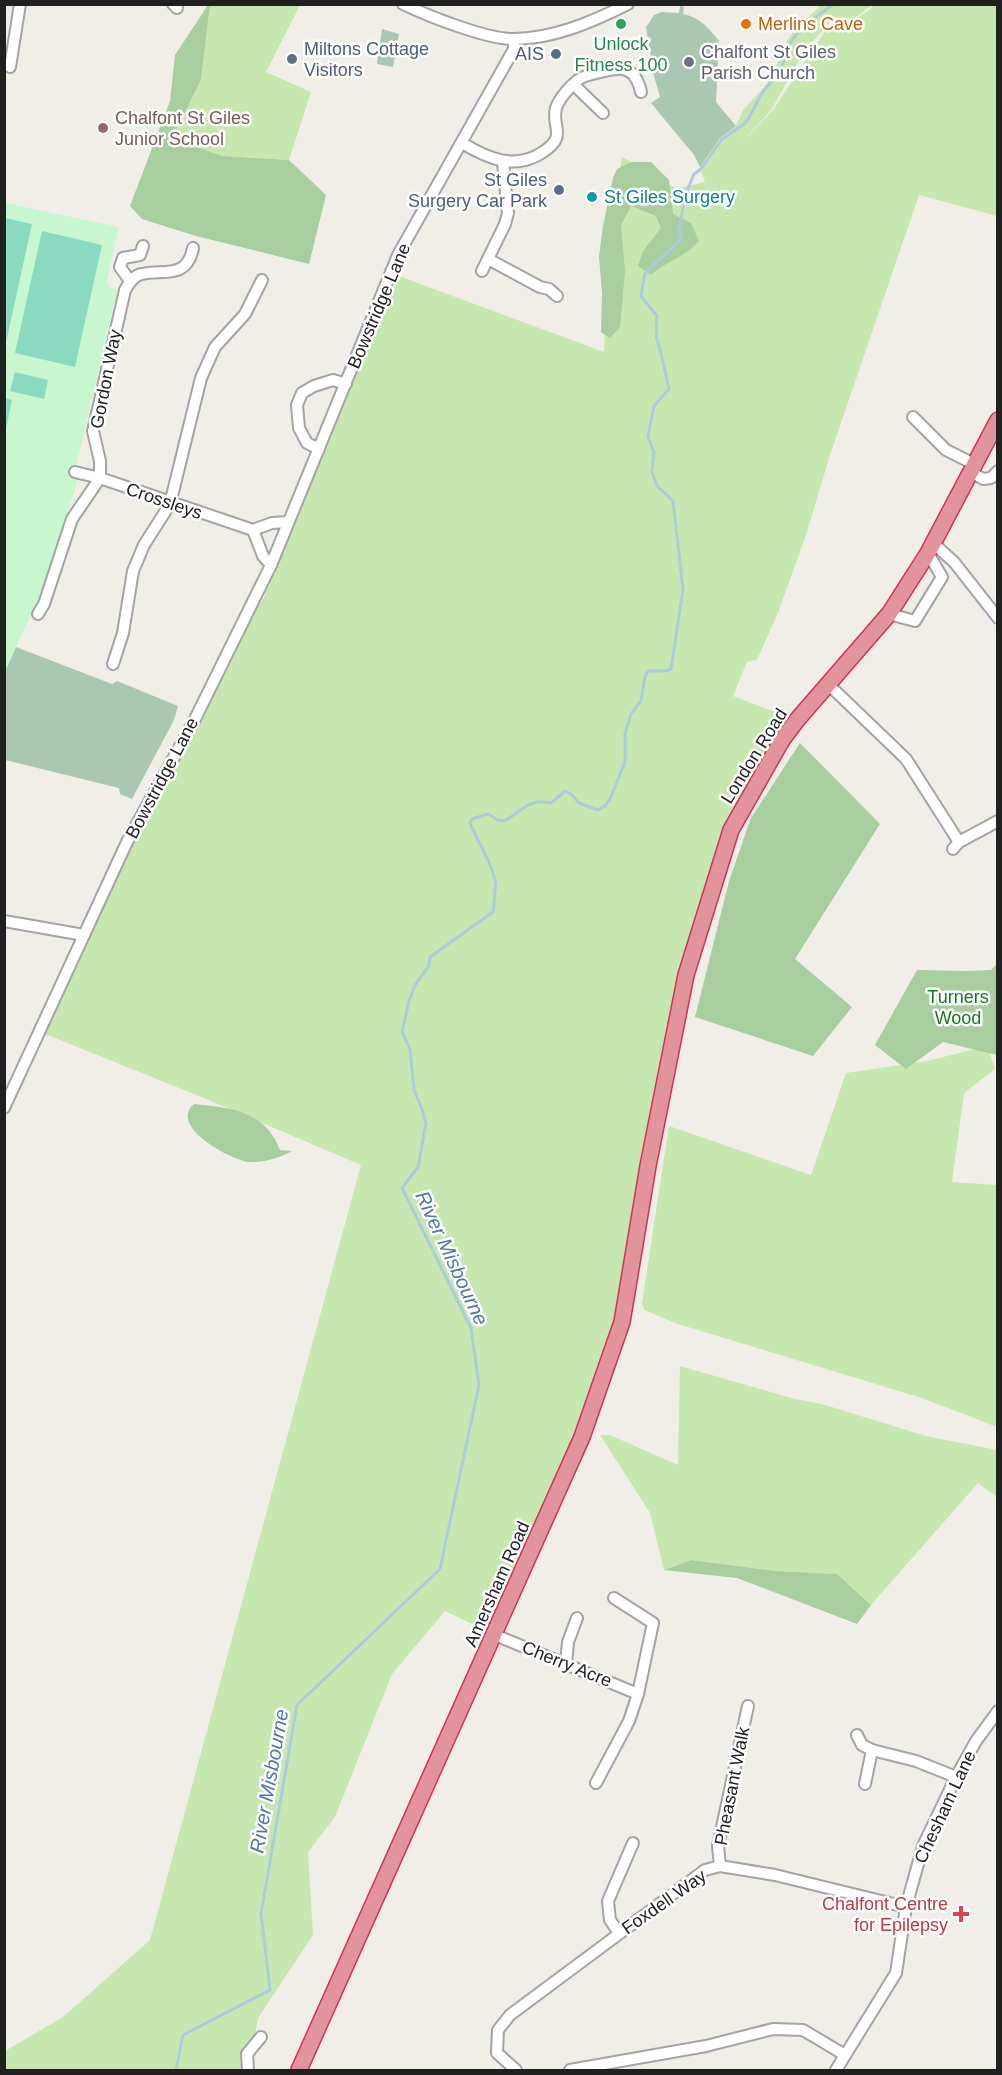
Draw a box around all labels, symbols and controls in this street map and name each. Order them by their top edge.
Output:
place label: Merlins Cave [758,14,863,34]
marker: Unlock Fitness 100 [614,17,628,31]
marker: Merlins Cave [739,17,753,31]
place label: Unlock Fitness 100 [574,34,668,75]
place label: Miltons Cottage Visitors [304,39,429,80]
place label: Chalfont St Giles Parish Church [701,42,836,83]
place label: AIS [515,44,544,64]
marker: AIS [549,47,563,61]
marker: Miltons Cottage Visitors [285,52,299,66]
marker: Chalfont St Giles Parish Church [682,55,696,69]
place label: Chalfont St Giles Junior School [115,108,250,149]
marker: Chalfont St Giles Junior School [96,121,110,135]
place label: St Giles Surgery Car Park [408,170,548,211]
marker: St Giles Surgery Car Park [552,183,566,197]
place label: St Giles Surgery [604,187,735,207]
marker: St Giles Surgery [585,190,599,204]
street label: Bowstridge Lane [344,240,414,372]
street label: Gordon Way [87,328,125,430]
street label: Crossleys [123,479,205,523]
street label: London Road [717,705,791,807]
street label: Bowstridge Lane [122,714,202,842]
park label: Turners Wood [927,987,989,1028]
water label: River Misbourne [411,1187,493,1329]
street label: Amersham Road [460,1518,534,1650]
street label: Cherry Acre [519,1637,615,1691]
water label: River Misbourne [246,1707,292,1855]
street label: Pheasant Walk [711,1724,753,1847]
street label: Chesham Lane [910,1747,980,1867]
street label: Foxdell Way [618,1866,710,1938]
place label: Chalfont Centre for Epilepsy [822,1894,948,1935]
marker: Chalfont Centre for Epilepsy [952,1905,970,1923]

